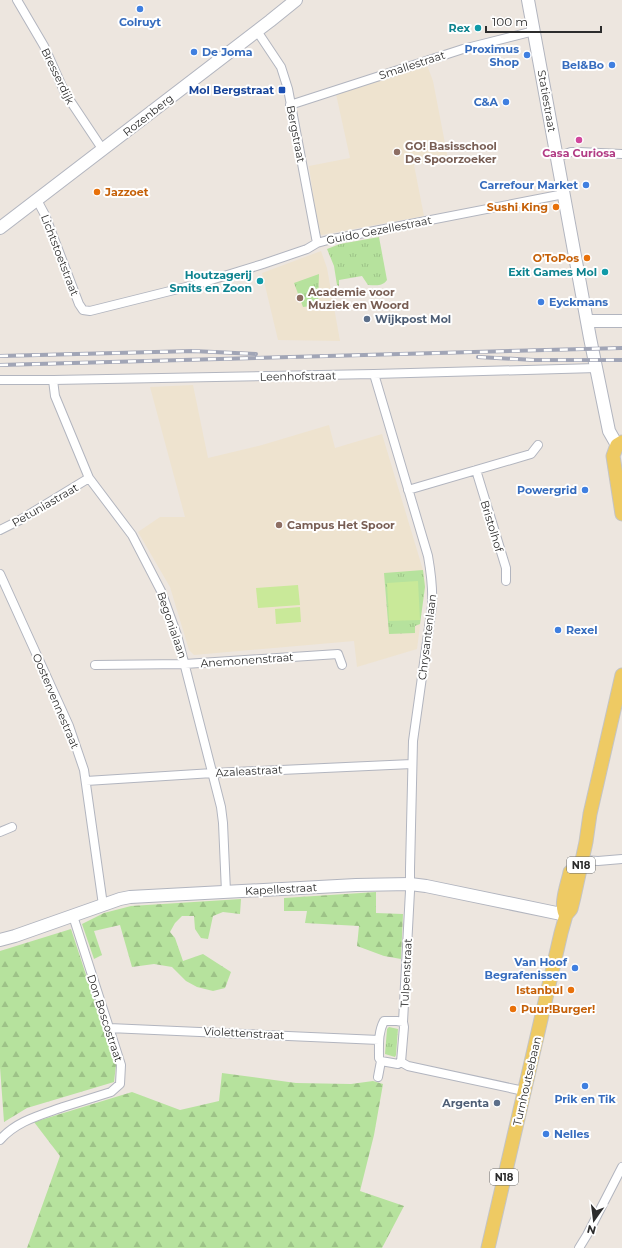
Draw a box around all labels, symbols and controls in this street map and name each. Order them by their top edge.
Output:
marker: Colruyt [135,4,145,14]
scale bar [486,8,601,34]
text: 100 m [492,14,528,29]
place label: Colruyt [119,15,161,29]
place label: Rex [449,21,470,35]
marker: Rex [473,23,483,33]
place label: Proximus Shop [465,42,519,69]
place label: De Joma [202,45,253,59]
street label: Bresserdijk [38,46,78,107]
marker: De Joma [189,47,199,57]
street label: Smallestraat [377,48,447,82]
marker: Proximus Shop [522,50,532,60]
place label: Bel&Bo [562,58,604,72]
marker: Bel&Bo [607,60,617,70]
street label: Statiestraat [535,69,559,134]
place label: Mol Bergstraat [189,83,274,97]
marker: Mol Bergstraat [277,85,287,95]
street label: Rozenberg [120,91,176,139]
place label: C&A [474,95,499,109]
marker: C&A [501,97,511,107]
street label: Bergstraat [284,104,309,164]
marker: Casa Curiosa [574,135,584,145]
place label: GO! Basisschool De Spoorzoeker [405,139,497,166]
place label: Casa Curiosa [542,146,616,160]
marker: GO! Basisschool De Spoorzoeker [392,147,402,157]
place label: Carrefour Market [480,178,578,192]
marker: Carrefour Market [581,180,591,190]
place label: Jazzoet [104,185,149,199]
marker: Jazzoet [92,187,102,197]
place label: Sushi King [487,200,548,214]
marker: Sushi King [551,202,561,212]
street label: Lichtstoetstraat [38,212,82,298]
street label: Guido Gezellestraat [325,213,433,247]
place label: O'ToPos [533,251,579,265]
marker: O'ToPos [582,253,592,263]
place label: Exit Games Mol [508,265,597,279]
marker: Exit Games Mol [600,267,610,277]
place label: Houtzagerij Smits en Zoon [169,268,252,295]
marker: Houtzagerij Smits en Zoon [255,276,265,286]
place label: Academie voor Muziek en Woord [307,285,409,312]
marker: Academie voor Muziek en Woord [295,293,305,303]
place label: Eyckmans [549,295,608,309]
marker: Eyckmans [536,297,546,307]
place label: Wijkpost Mol [375,312,451,326]
marker: Wijkpost Mol [362,314,372,324]
street label: Leenhofstraat [260,368,337,384]
street label: Petuniastraat [9,480,81,530]
place label: Powergrid [517,483,577,497]
marker: Powergrid [580,485,590,495]
street label: Bristolhof [478,499,507,555]
place label: Campus Het Spoor [287,518,395,532]
marker: Campus Het Spoor [274,520,284,530]
street label: Begonialaan [154,590,190,660]
street label: Chrysantenlaan [415,593,439,681]
place label: Rexel [566,623,598,637]
marker: Rexel [553,625,563,635]
street label: Anemonenstraat [200,650,295,670]
street label: Oostervennestraat [30,651,83,751]
street label: Azaleastraat [215,762,283,780]
road number: N18 [567,857,595,873]
street label: Kapellestraat [245,880,318,898]
street label: Tulpenstraat [397,938,415,1008]
place label: Van Hoof Begrafenissen [485,955,568,982]
marker: Van Hoof Begrafenissen [570,963,580,973]
street label: Don Boscostraat [84,973,126,1064]
place label: Istanbul [516,983,563,997]
marker: Istanbul [566,985,576,995]
place label: Puur!Burger! [521,1002,595,1016]
marker: Puur!Burger! [508,1004,518,1014]
street label: Violettenstraat [203,1024,285,1042]
street label: Turnhoutsebaan [510,1035,544,1127]
marker: Prik en Tik [580,1081,590,1091]
place label: Prik en Tik [554,1092,616,1106]
place label: Argenta [441,1096,489,1110]
marker: Argenta [492,1098,502,1108]
place label: Nelles [554,1127,589,1141]
marker: Nelles [541,1129,551,1139]
road number: N18 [490,1169,518,1185]
north arrow [574,1200,614,1240]
text: N [586,1222,598,1238]

